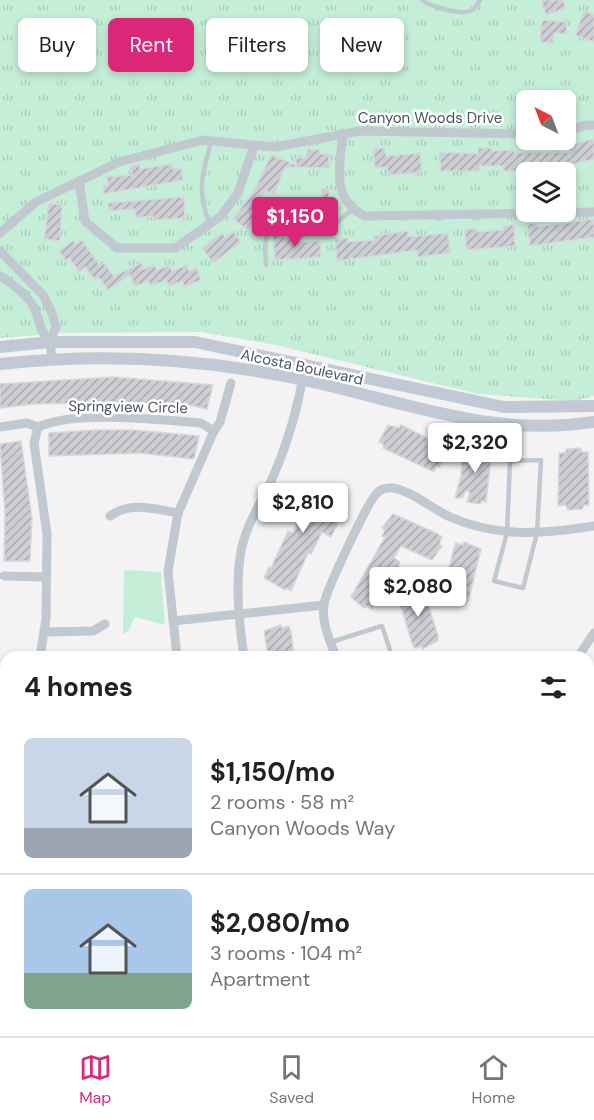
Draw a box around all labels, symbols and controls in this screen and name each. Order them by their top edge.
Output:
chip: Buy [18,18,96,72]
chip: Rent [108,18,194,72]
chip: Filters [206,18,308,72]
chip: New [320,18,404,72]
north arrow [516,90,576,150]
map controls [516,90,576,222]
street label: Canyon Woods Drive [358,108,502,128]
button: layers [516,162,576,222]
pin: $1,150 [246,197,344,248]
text: $1,150 [266,203,324,229]
street label: Alcosta Boulevard [239,344,365,390]
street label: Springview Circle [68,396,188,418]
pin: $2,320 [426,423,524,474]
text: $2,320 [442,429,508,455]
pin: $2,810 [254,483,352,534]
text: $2,810 [272,489,334,515]
pin: $2,080 [369,567,467,618]
text: $2,080 [383,573,453,599]
text: 4 homes [24,670,133,704]
icon: filters [537,671,570,704]
text: $1,150/mo [210,755,335,789]
icon: home [72,762,144,834]
text: 2 rooms · 58 m² [210,789,354,815]
text: Canyon Woods Way [210,815,395,841]
text: $2,080/mo [210,906,350,940]
icon: home [72,913,144,985]
text: 3 rooms · 104 m² [210,940,362,966]
text: Apartment [210,966,310,992]
tab: Map [79,1051,112,1108]
tab: Saved [269,1051,314,1108]
tab: Home [472,1051,515,1108]

